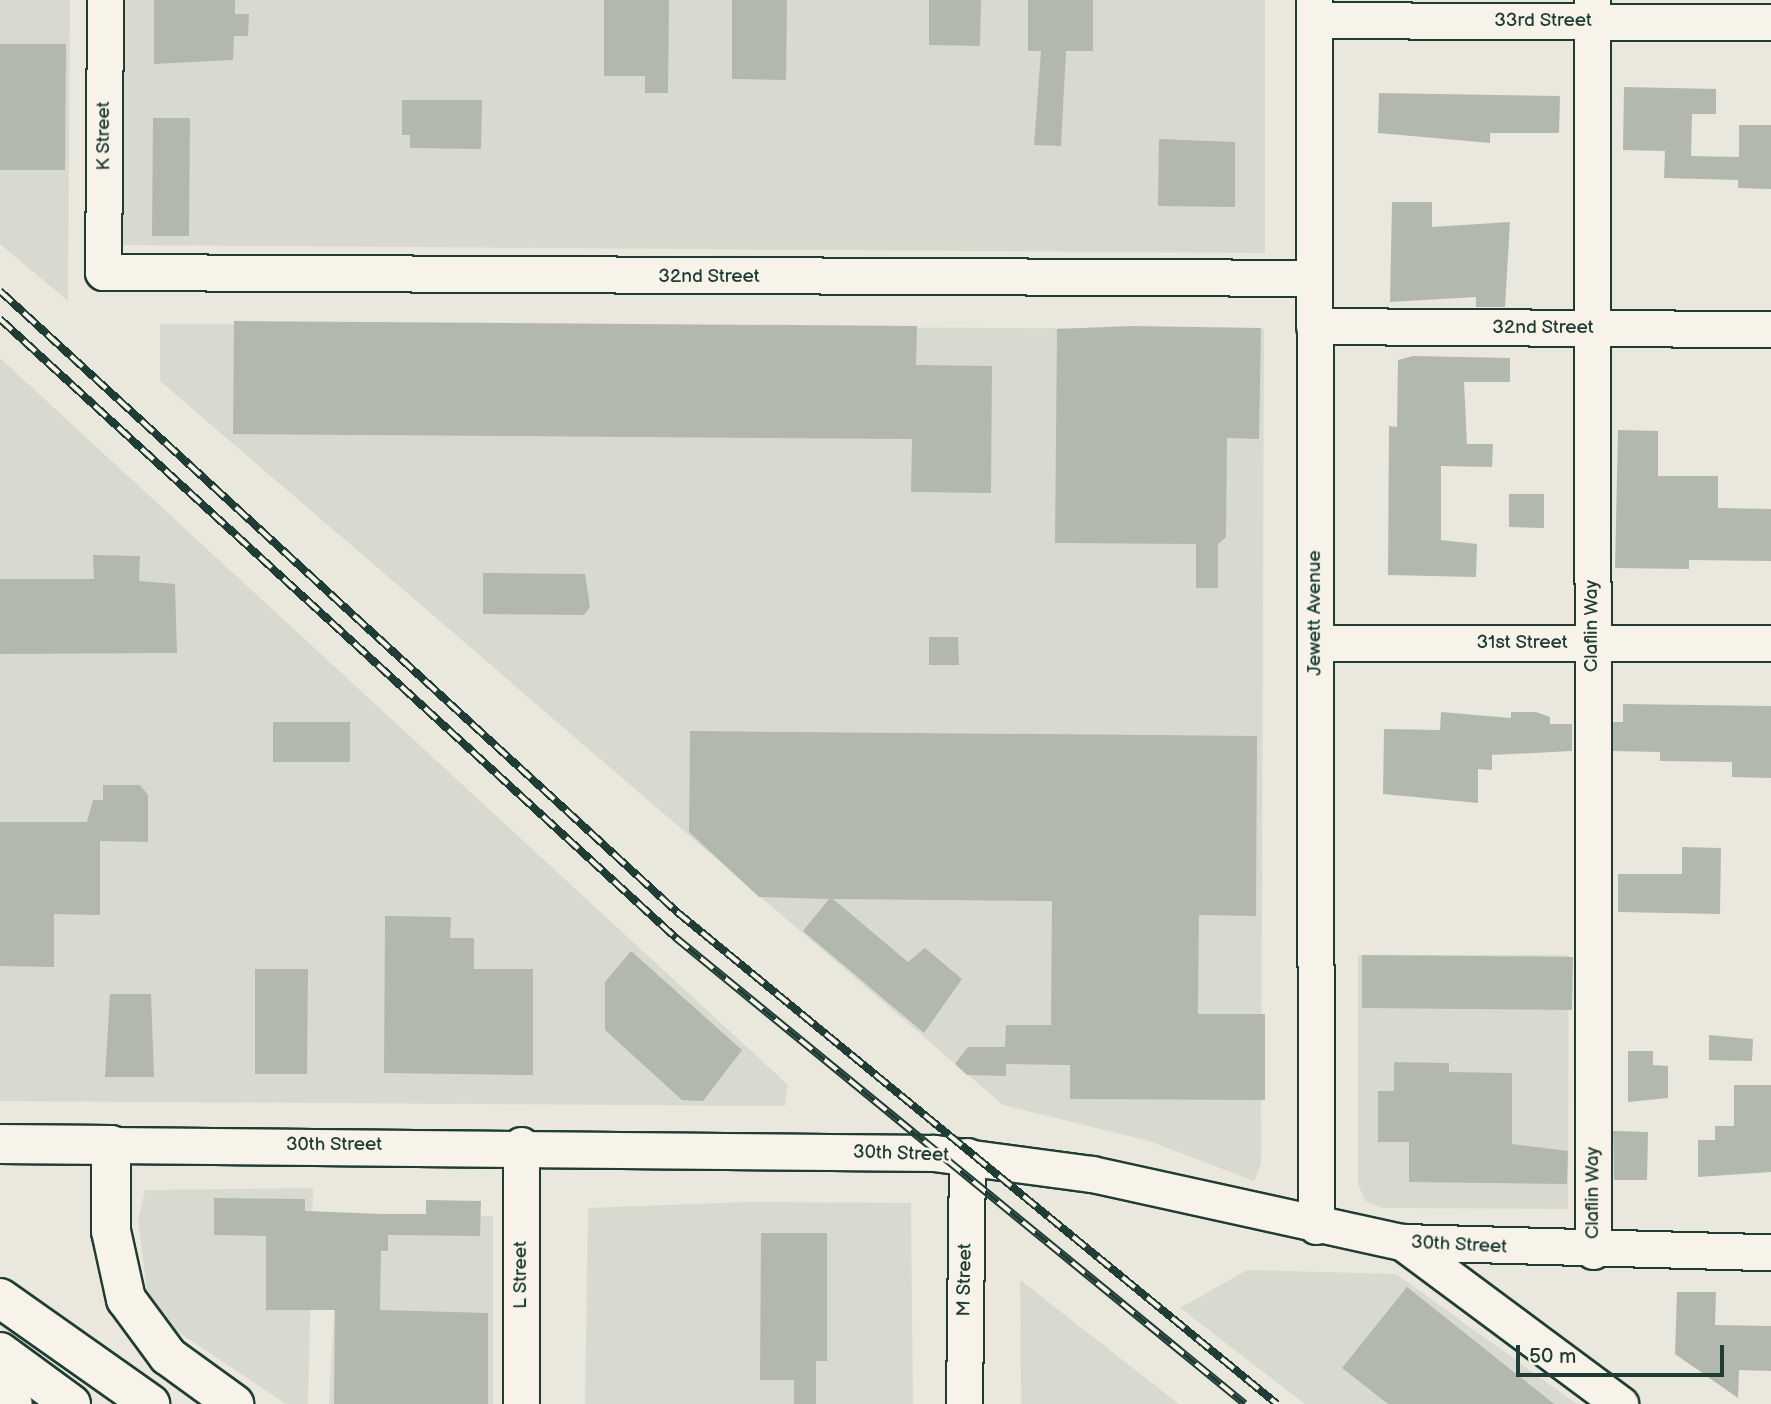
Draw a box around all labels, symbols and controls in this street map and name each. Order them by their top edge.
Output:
street label: 33rd Street [1494,10,1592,32]
street label: K Street [93,101,115,171]
street label: 32nd Street [658,266,760,288]
street label: 32nd Street [1492,317,1594,339]
street label: Jewett Avenue [1304,550,1326,676]
street label: Claflin Way [1581,579,1603,673]
street label: 31st Street [1476,632,1568,654]
street label: 30th Street [286,1134,382,1156]
street label: 30th Street [852,1141,950,1167]
street label: Claflin Way [1582,1146,1604,1240]
street label: 30th Street [1410,1231,1508,1259]
street label: L Street [510,1241,532,1309]
street label: M Street [953,1243,977,1317]
scale bar [1519,1330,1727,1374]
text: 50 m [1529,1344,1576,1369]

